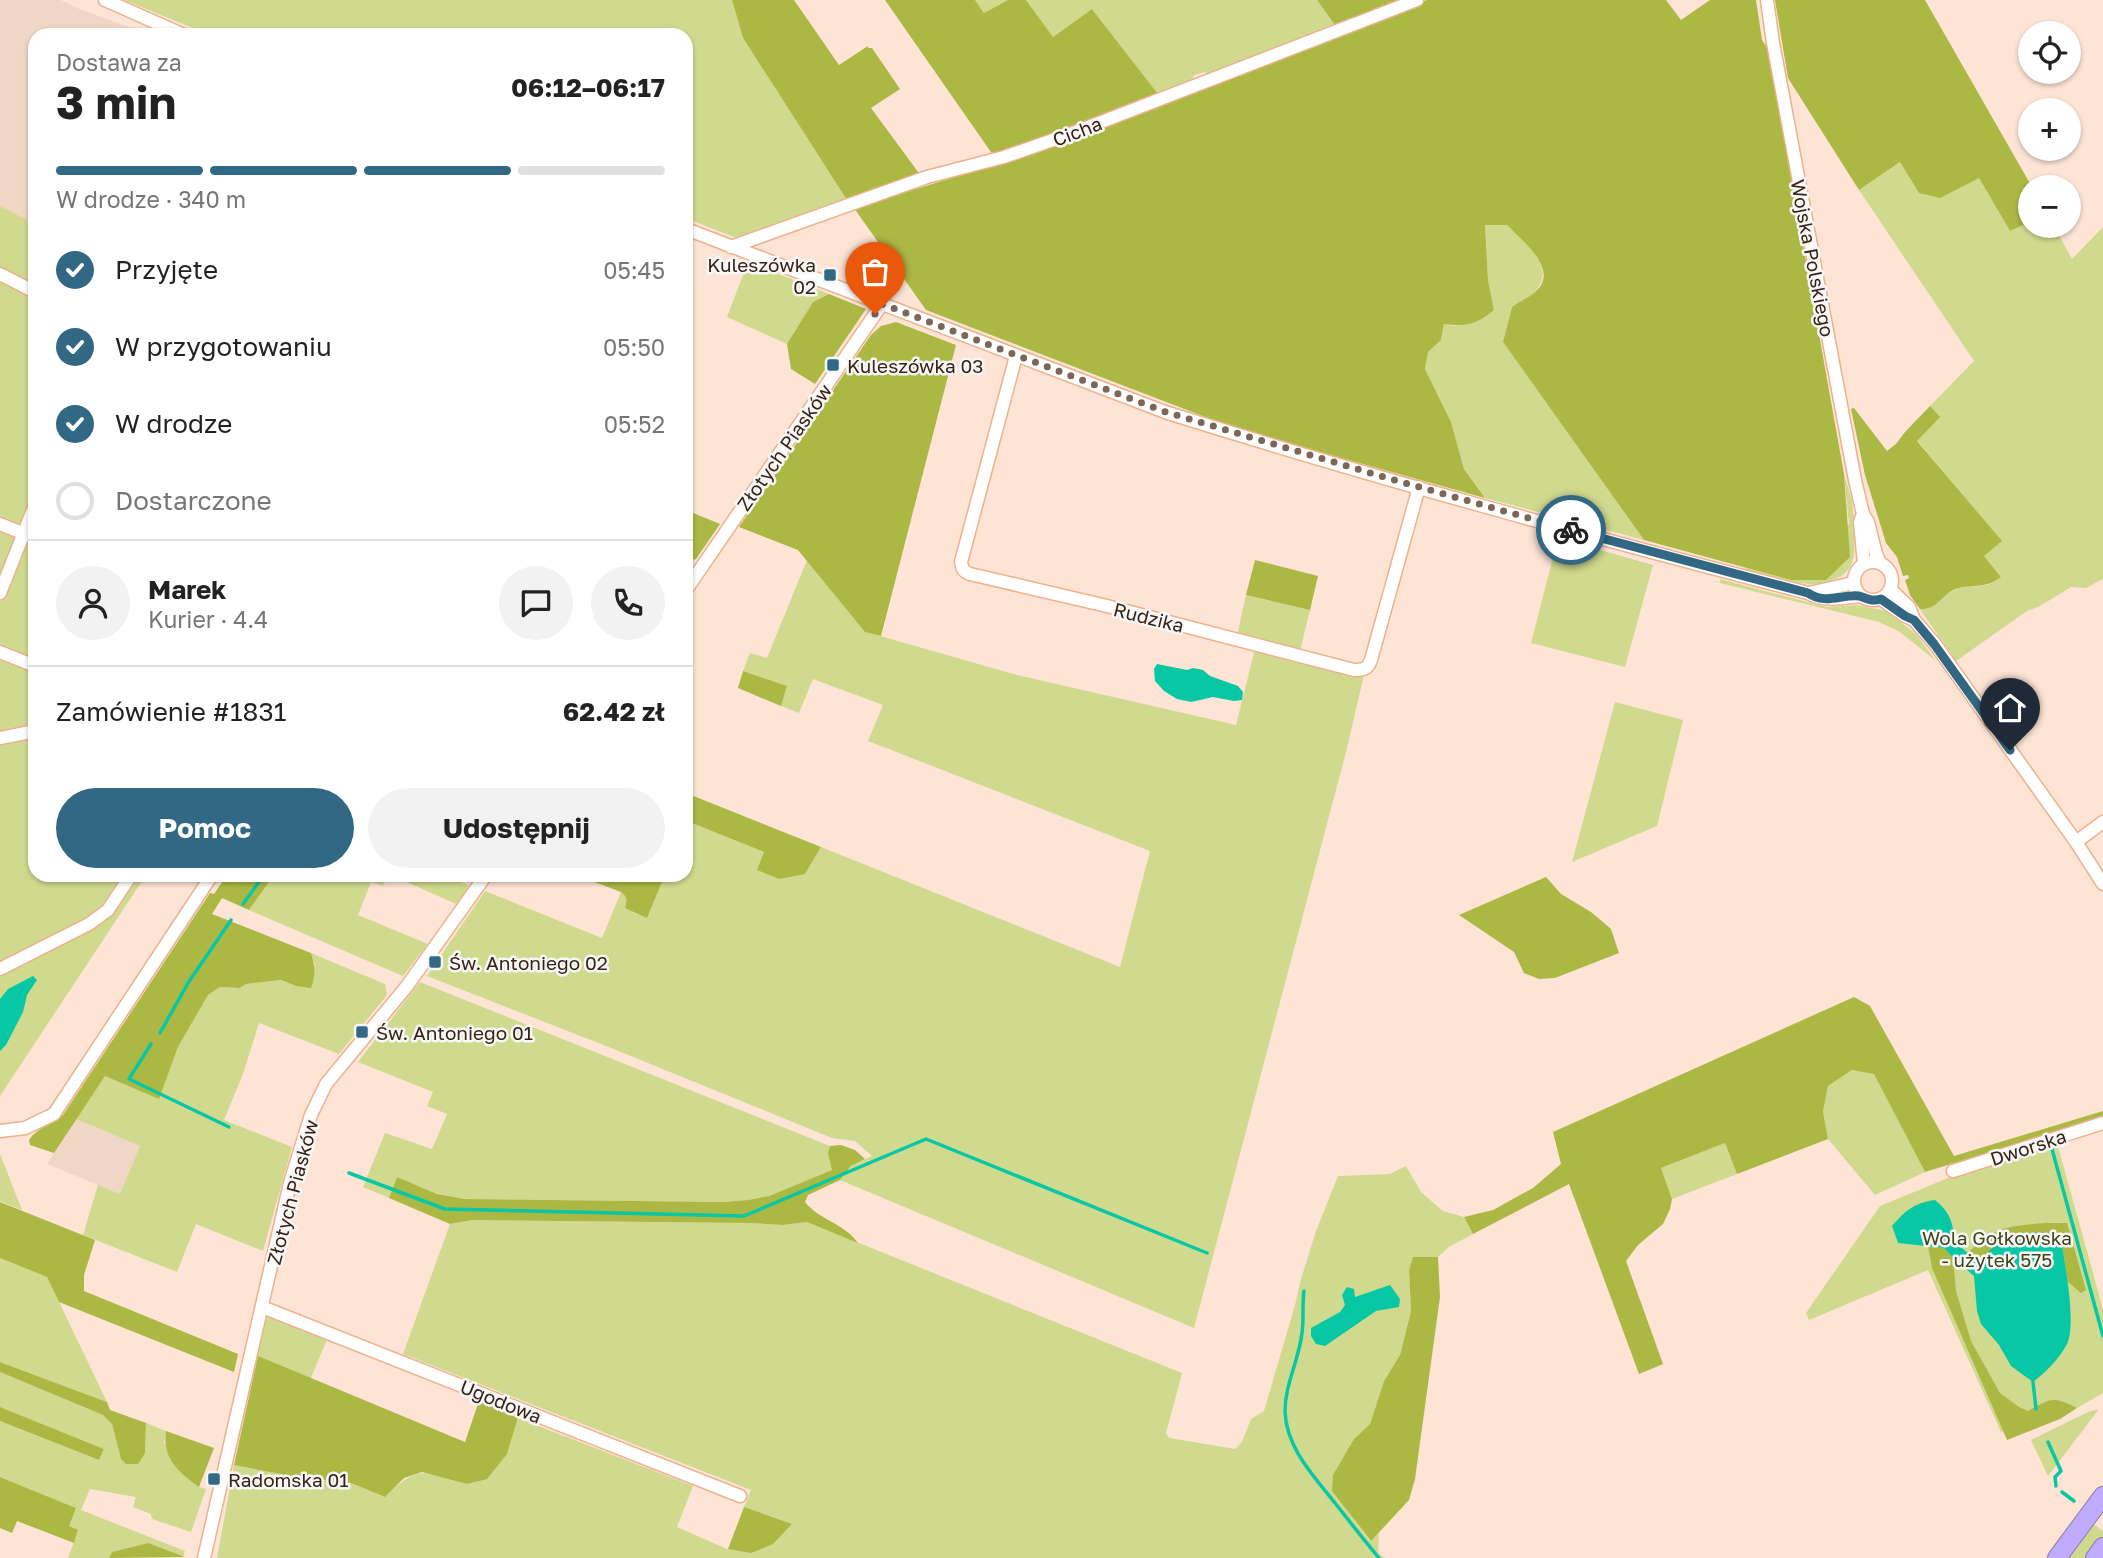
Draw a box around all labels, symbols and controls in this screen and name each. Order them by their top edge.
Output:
map controls [2018,21,2081,238]
button: locate [2018,21,2081,84]
text: Dostawa za [56,48,182,76]
text: 06:12–06:17 [511,72,665,103]
text: 3 min [56,74,176,129]
button: + [2018,98,2081,161]
street label: Cicha [1049,111,1105,151]
button: − [2018,175,2081,238]
street label: Wojska Polskiego [1786,177,1840,339]
text: W drodze · 340 m [56,185,246,213]
pin [845,242,905,314]
icon: check [56,251,94,289]
place label: Kuleszówka 02 [707,253,816,298]
icon: bag [856,253,894,291]
text: Przyjęte [115,254,218,285]
text: 05:45 [603,256,665,284]
marker: Kuleszówka 02 [822,267,838,283]
icon: check [56,328,94,366]
text: W przygotowaniu [115,331,332,362]
text: 05:50 [603,333,665,361]
place label: Kuleszówka 03 [847,354,983,377]
marker: Kuleszówka 03 [825,357,841,373]
street label: Złotych Piasków [732,379,836,515]
icon: check [56,405,94,443]
text: W drodze [115,408,232,439]
text: 05:52 [604,410,665,438]
text: Dostarczone [115,485,272,516]
courier [1536,495,1606,565]
icon: bike [1552,511,1590,549]
button: person [56,566,130,640]
button: chat [499,566,573,640]
button: phone [591,566,665,640]
text: Marek [148,574,226,605]
street label: Rudzika [1111,597,1187,637]
text: Kurier · 4.4 [148,605,268,633]
pin [1980,678,2040,750]
icon: home [1991,689,2029,727]
text: Zamówienie #1831 [56,696,286,727]
text: 62.42 zł [563,696,665,727]
button: Pomoc [56,788,354,868]
button: Udostępnij [368,788,665,868]
place label: Św. Antoniego 02 [449,951,608,974]
marker: Św. Antoniego 02 [427,954,443,970]
place label: Św. Antoniego 01 [376,1021,533,1044]
marker: Św. Antoniego 01 [354,1024,370,1040]
street label: Złotych Piasków [262,1117,322,1267]
street label: Dworska [1987,1124,2069,1170]
park label: Wola Gołkowska - użytek 575 [1922,1226,2072,1271]
street label: Ugodowa [457,1374,545,1428]
place label: Radomska 01 [228,1468,348,1491]
marker: Radomska 01 [206,1471,222,1487]

